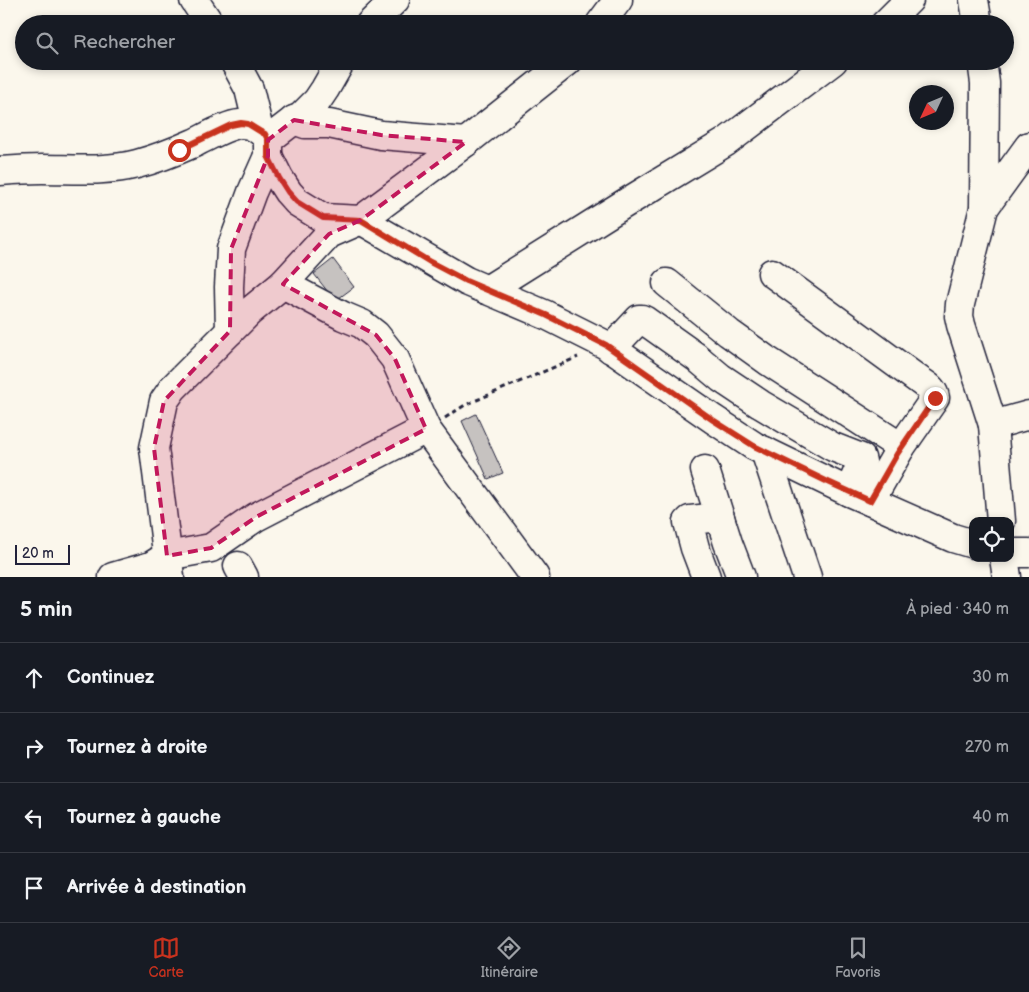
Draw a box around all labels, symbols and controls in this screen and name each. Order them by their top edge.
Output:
search box [15,15,1014,70]
icon: search [33,29,61,57]
text: Rechercher [73,31,175,54]
north arrow [909,85,954,130]
route start [168,139,191,162]
route end [924,387,947,410]
map controls [969,517,1014,562]
button: locate [969,517,1014,562]
scale bar [15,542,70,565]
text: 20 m [22,545,54,562]
text: 5 min [20,597,73,622]
text: À pied · 340 m [906,600,1009,619]
icon: ahead [20,664,48,692]
text: Continuez [67,666,154,689]
text: 30 m [972,668,1009,687]
icon: right [20,734,48,762]
text: Tournez à droite [67,736,208,759]
text: 270 m [965,738,1009,757]
icon: left [20,804,48,832]
text: Tournez à gauche [67,806,221,829]
text: 40 m [972,808,1009,827]
icon: arrive [20,874,48,902]
text: Arrivée à destination [67,876,246,899]
tab: Carte [148,934,184,981]
tab: Itinéraire [481,934,538,981]
tab: Favoris [835,934,881,981]

